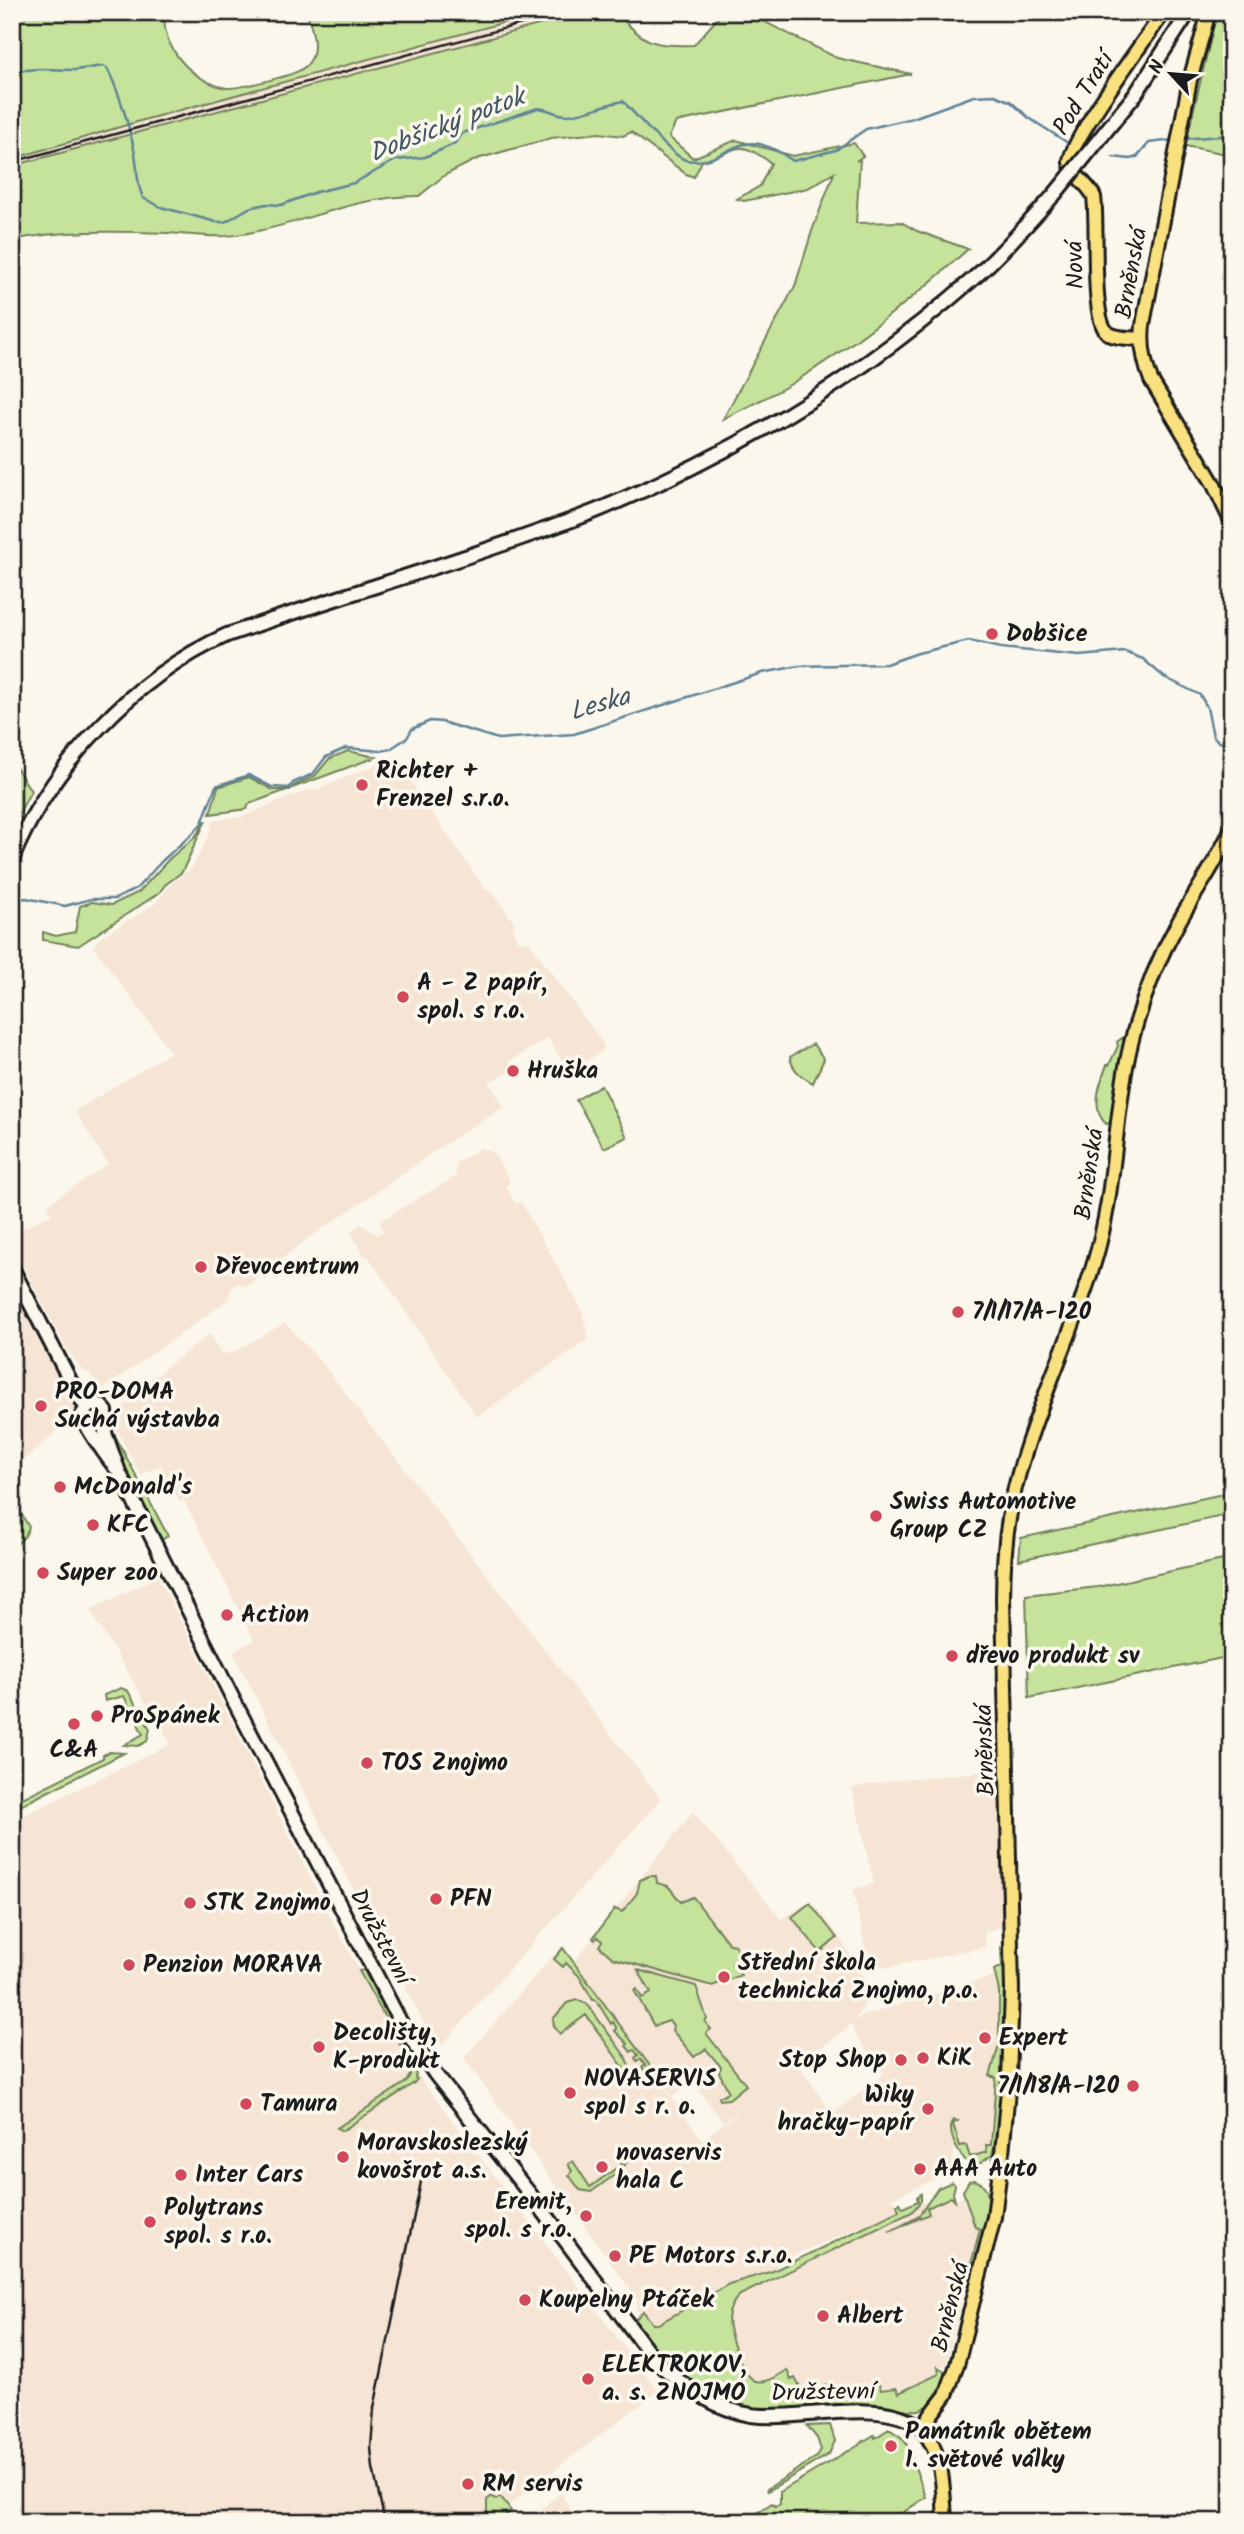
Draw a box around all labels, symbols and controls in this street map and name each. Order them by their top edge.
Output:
north arrow [1136,38,1206,108]
street label: Pod Tratí [1043,42,1127,144]
text: N [1141,55,1174,79]
water label: Dobšický potok [363,76,535,175]
street label: Brněnská [1105,222,1160,322]
street label: Nová [1056,237,1096,290]
place label: Dobšice [1006,615,1088,654]
marker: Dobšice [984,626,1000,642]
water label: Leska [565,676,637,734]
place label: Richter + Frenzel s.r.o. [376,752,509,819]
marker: Richter + Frenzel s.r.o. [354,777,370,793]
place label: A - Z papír, spol. s r.o. [417,964,547,1031]
marker: A - Z papír, spol. s r.o. [395,989,411,1005]
place label: Hruška [527,1052,598,1091]
marker: Hruška [505,1063,521,1079]
street label: Brněnská [1064,1123,1116,1222]
place label: Dřevocentrum [215,1248,359,1287]
marker: Dřevocentrum [193,1259,209,1275]
place label: 7/I/17/A-120 [972,1293,1092,1332]
marker: 7/I/17/A-120 [950,1304,966,1320]
place label: PRO-DOMA Suchá výstavba [55,1373,220,1440]
marker: PRO-DOMA Suchá výstavba [33,1398,49,1414]
place label: McDonald's [74,1468,192,1507]
marker: McDonald's [52,1479,68,1495]
place label: Swiss Automotive Group CZ [890,1483,1077,1550]
place label: KFC [107,1506,149,1545]
marker: Swiss Automotive Group CZ [868,1508,884,1524]
marker: KFC [85,1517,101,1533]
place label: Super zoo [57,1554,158,1593]
marker: Super zoo [35,1565,51,1581]
place label: Action [241,1596,309,1635]
marker: Action [219,1607,235,1623]
place label: dřevo produkt sv [966,1637,1140,1676]
marker: dřevo produkt sv [944,1648,960,1664]
place label: ProSpánek [111,1697,220,1736]
street label: Brněnská [965,1701,1007,1797]
marker: ProSpánek [89,1708,105,1724]
marker: C&A [66,1716,82,1732]
place label: C&A [50,1731,98,1770]
place label: TOS Znojmo [381,1744,508,1783]
marker: TOS Znojmo [359,1755,375,1771]
place label: PFN [450,1880,491,1919]
street label: Družstevní [338,1882,423,1995]
place label: STK Znojmo [204,1884,331,1923]
marker: PFN [428,1891,444,1907]
marker: STK Znojmo [182,1895,198,1911]
place label: Střední škola technická Znojmo, p.o. [738,1944,978,2011]
place label: Penzion MORAVA [143,1946,323,1985]
marker: Penzion MORAVA [121,1957,137,1973]
marker: Střední škola technická Znojmo, p.o. [716,1969,732,1985]
place label: Decolišty, K-produkt [333,2014,441,2081]
place label: Expert [999,2019,1069,2058]
marker: Expert [977,2030,993,2046]
marker: Decolišty, K-produkt [311,2039,327,2055]
place label: KiK [937,2039,972,2078]
place label: Stop Shop [779,2041,887,2080]
marker: KiK [915,2050,931,2066]
marker: Stop Shop [893,2052,909,2068]
place label: NOVASERVIS spol s r. o. [584,2060,717,2127]
place label: 7/I/18/A-120 [997,2067,1120,2106]
place label: Wiky hračky-papír [778,2076,915,2143]
marker: 7/I/18/A-120 [1125,2078,1141,2094]
place label: Tamura [260,2085,338,2124]
marker: NOVASERVIS spol s r. o. [562,2085,578,2101]
marker: Tamura [238,2096,254,2112]
marker: Wiky hračky-papír [920,2101,936,2117]
place label: Moravskoslezský kovošrot a.s. [357,2124,529,2191]
place label: novaservis hala C [616,2134,722,2201]
marker: Moravskoslezský kovošrot a.s. [335,2149,351,2165]
place label: AAA Auto [934,2150,1037,2189]
place label: Inter Cars [195,2156,303,2195]
marker: novaservis hala C [594,2159,610,2175]
marker: AAA Auto [912,2161,928,2177]
marker: Inter Cars [173,2167,189,2183]
place label: Eremit, spol. s r.o. [464,2183,572,2250]
place label: Polytrans spol. s r.o. [164,2189,272,2256]
marker: Eremit, spol. s r.o. [578,2208,594,2224]
marker: Polytrans spol. s r.o. [142,2214,158,2230]
place label: PE Motors s.r.o. [629,2237,793,2276]
marker: PE Motors s.r.o. [607,2248,623,2264]
street label: Brněnská [921,2255,982,2356]
place label: Koupelny Ptáček [539,2281,715,2320]
marker: Koupelny Ptáček [517,2292,533,2308]
place label: Albert [837,2297,905,2336]
marker: Albert [815,2308,831,2324]
place label: ELEKTROKOV, a. s. ZNOJMO [602,2346,747,2413]
marker: ELEKTROKOV, a. s. ZNOJMO [580,2371,596,2387]
street label: Družstevní [771,2373,879,2413]
place label: Památník obětem 1. světové války [905,2413,1092,2480]
marker: Památník obětem 1. světové války [883,2438,899,2454]
place label: RM servis [482,2465,583,2504]
marker: RM servis [460,2476,476,2492]

